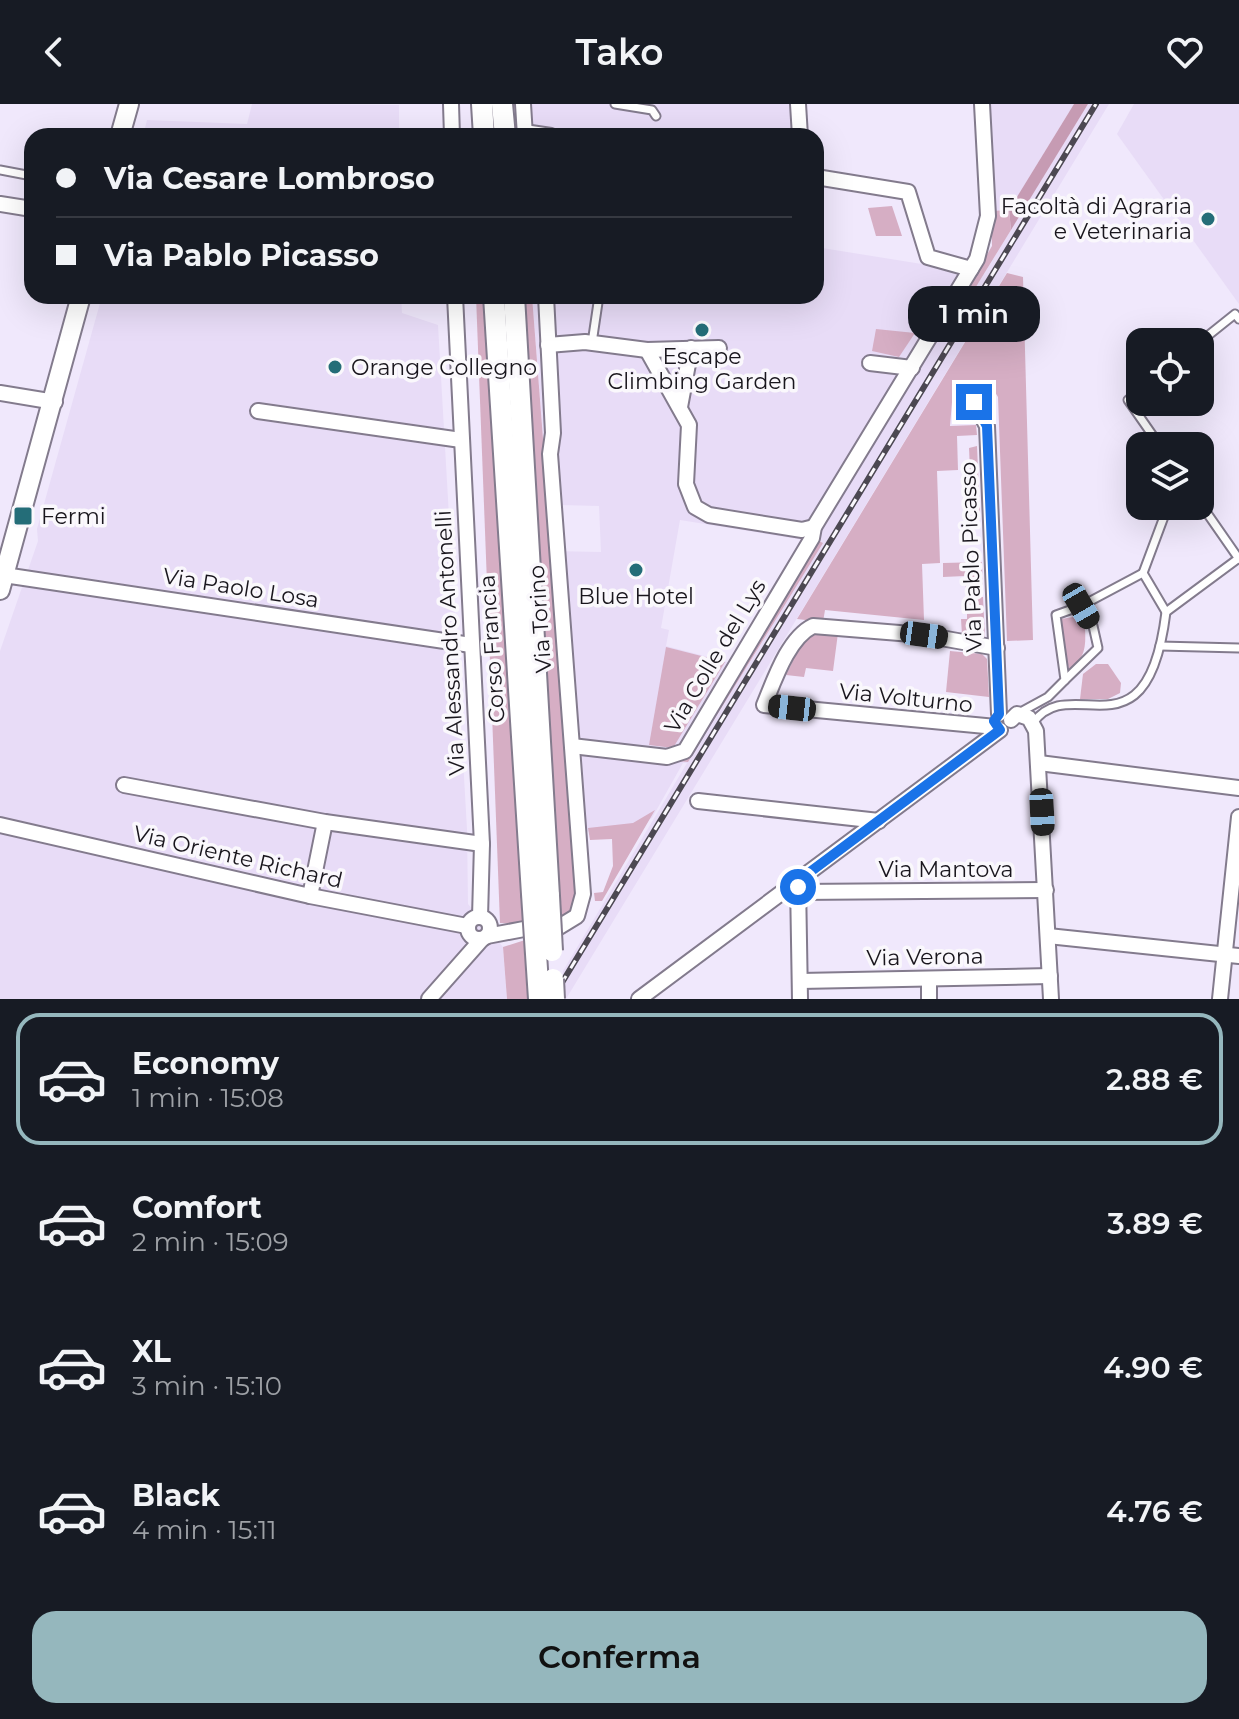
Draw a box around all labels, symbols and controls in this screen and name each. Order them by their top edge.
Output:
icon: back [32,30,76,74]
text: Tako [576,30,663,74]
icon: heart [1163,30,1207,74]
text: Via Cesare Lombroso [104,160,435,197]
place label: Facoltà di Agraria e Veterinaria [1001,193,1192,245]
marker: Facoltà di Agraria e Veterinaria [1199,210,1217,228]
text: Via Pablo Picasso [104,237,379,274]
callout: 1 min [908,286,1040,342]
text: 1 min [939,298,1009,330]
marker: Escape Climbing Garden [693,321,711,339]
map controls [1126,328,1214,520]
button: locate [1126,328,1214,416]
place label: Escape Climbing Garden [608,343,796,395]
place label: Orange Collegno [351,354,537,381]
marker: Orange Collegno [326,358,344,376]
route end [956,384,992,420]
button: layers [1126,432,1214,520]
street label: Via Pablo Picasso [954,461,988,653]
place label: Fermi [41,503,106,530]
marker: Fermi [12,505,34,527]
street label: Via Alessandro Antonelli [430,510,470,776]
marker: Blue Hotel [627,561,645,579]
street label: Via Paolo Losa [161,562,321,614]
street label: Via Torino [523,564,557,674]
street label: Corso Francia [473,574,511,724]
street label: Via Colle del Lys [658,574,772,738]
car [1059,579,1103,633]
place label: Blue Hotel [578,583,694,610]
car [899,620,949,650]
street label: Via Volturno [838,678,974,718]
car [767,694,817,722]
car [1029,787,1055,837]
street label: Via Oriente Richard [131,820,345,894]
street label: Via Mantova [879,856,1013,883]
route start [780,869,816,905]
street label: Via Verona [866,942,984,972]
icon: car [36,1043,108,1115]
text: Economy [132,1045,279,1082]
text: 2.88 € [1106,1061,1203,1098]
text: 1 min · 15:08 [132,1082,284,1114]
icon: car [36,1187,108,1259]
text: Comfort [132,1189,262,1226]
text: 3.89 € [1107,1205,1203,1242]
text: 2 min · 15:09 [132,1226,289,1258]
icon: car [36,1331,108,1403]
text: XL [132,1333,171,1370]
text: 4.90 € [1103,1349,1203,1386]
text: 3 min · 15:10 [132,1370,282,1402]
icon: car [36,1475,108,1547]
text: Black [132,1477,220,1514]
text: 4.76 € [1106,1493,1203,1530]
text: 4 min · 15:11 [132,1514,277,1546]
button: Conferma [32,1611,1207,1703]

